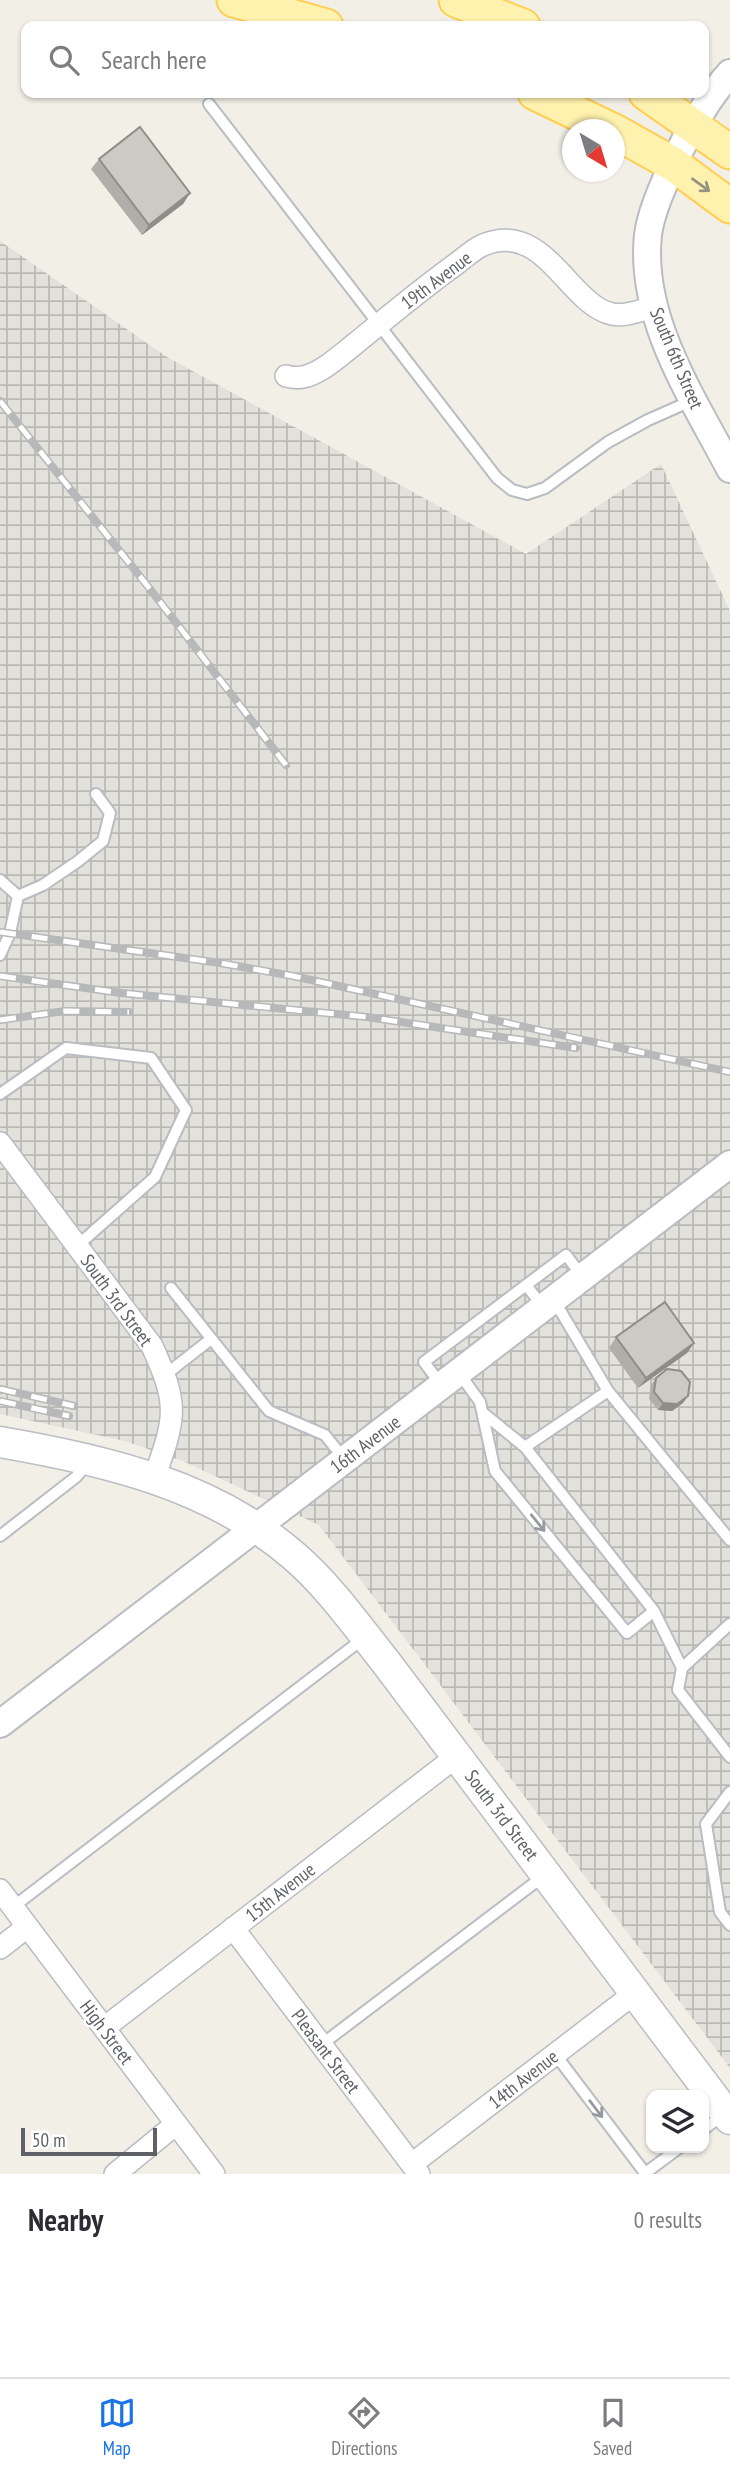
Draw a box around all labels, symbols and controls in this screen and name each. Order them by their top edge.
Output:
search box [21,21,709,98]
icon: search [45,41,83,79]
text: Search here [101,43,207,76]
north arrow [562,119,625,182]
one-way arrow [691,178,710,192]
street label: 19th Avenue [396,246,476,314]
street label: South 6th Street [645,304,709,413]
street label: South 3rd Street [76,1249,159,1351]
street label: 16th Avenue [325,1410,405,1478]
one-way arrow [530,1514,546,1532]
street label: South 3rd Street [460,1765,544,1866]
street label: 15th Avenue [240,1857,320,1927]
street label: High Street [75,1995,139,2069]
street label: Pleasant Street [287,2004,366,2099]
street label: 14th Avenue [483,2044,563,2114]
map controls [646,2090,709,2153]
button: layers [646,2090,709,2153]
one-way arrow [589,2099,604,2117]
scale bar [21,2125,158,2157]
text: 50 m [32,2128,66,2152]
text: Nearby [28,2200,103,2239]
text: 0 results [634,2205,702,2234]
tab: Map [98,2394,136,2460]
tab: Directions [331,2394,397,2460]
tab: Saved [593,2394,632,2460]

